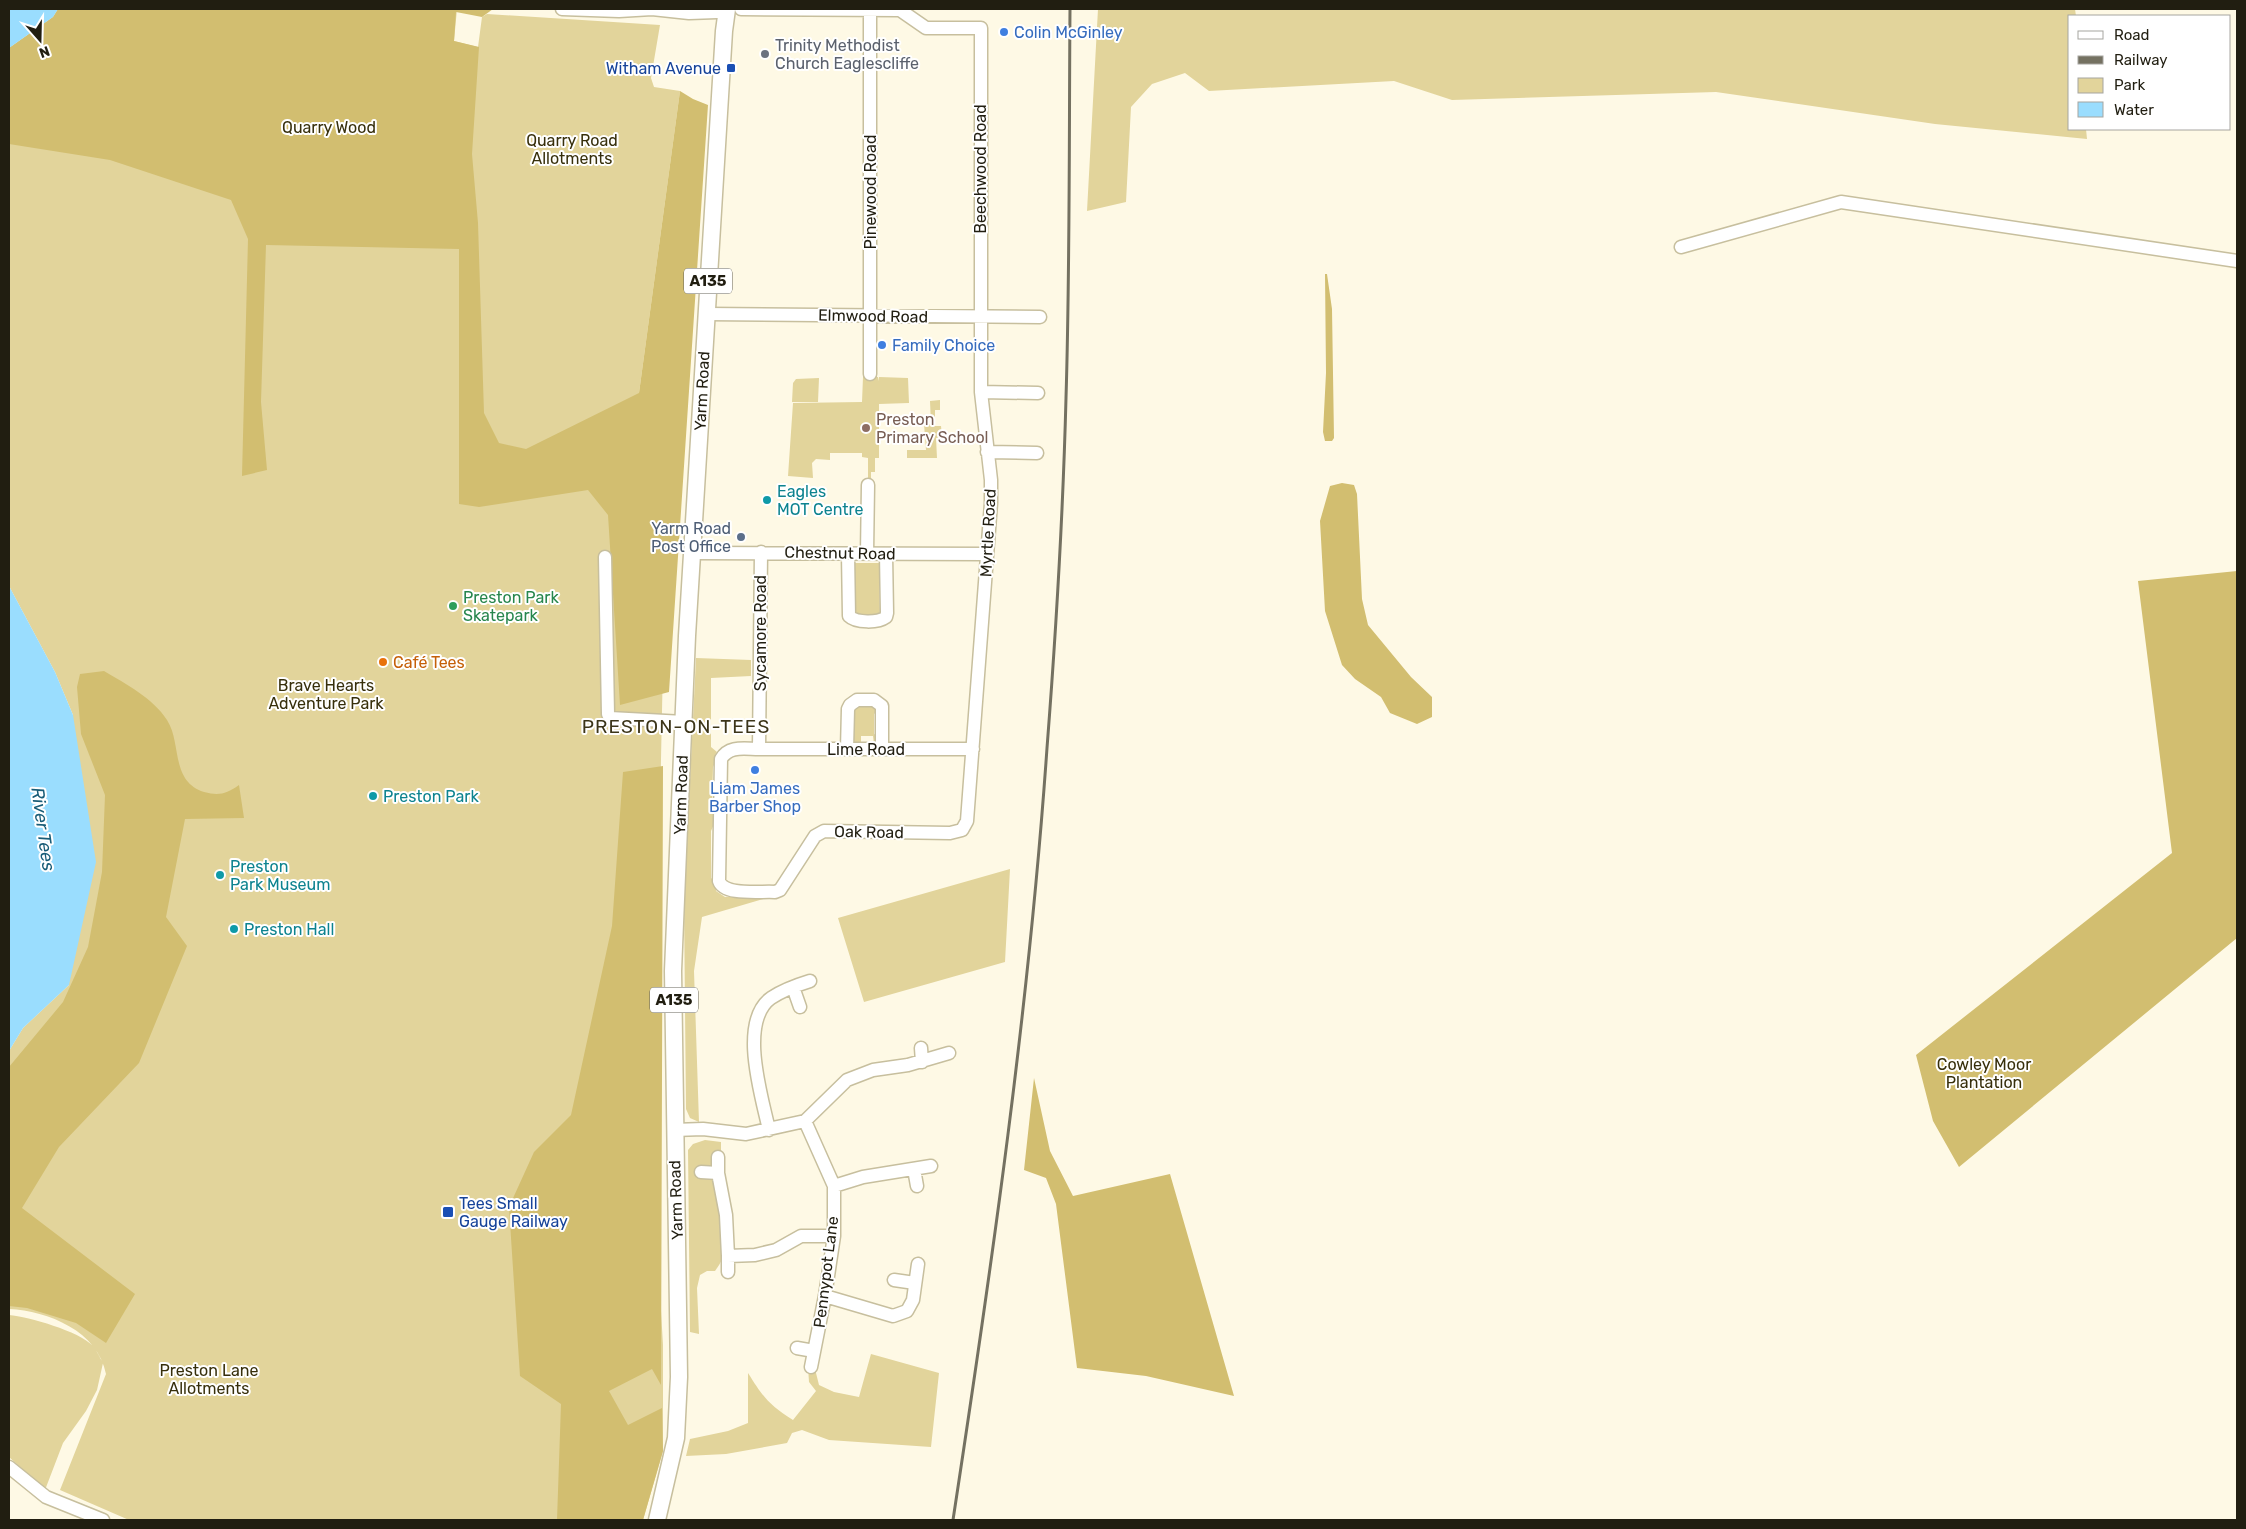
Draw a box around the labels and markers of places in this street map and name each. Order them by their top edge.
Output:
place label: Colin McGinley [1014,23,1123,42]
marker: Colin McGinley [998,26,1010,38]
place label: Trinity Methodist Church Eaglescliffe [775,36,919,73]
marker: Trinity Methodist Church Eaglescliffe [759,48,771,60]
place label: Witham Avenue [606,59,721,78]
marker: Witham Avenue [725,62,737,74]
place label: Family Choice [892,336,995,355]
marker: Family Choice [876,339,888,351]
place label: Preston Primary School [876,410,988,447]
marker: Preston Primary School [860,422,872,434]
place label: Eagles MOT Centre [777,482,863,519]
marker: Eagles MOT Centre [761,494,773,506]
place label: Yarm Road Post Office [651,519,731,556]
marker: Yarm Road Post Office [735,531,747,543]
place label: Preston Park Skatepark [463,588,559,625]
marker: Preston Park Skatepark [447,600,459,612]
place label: Café Tees [393,653,465,672]
marker: Café Tees [377,656,389,668]
marker: Liam James Barber Shop [749,764,761,776]
place label: Liam James Barber Shop [709,779,801,816]
place label: Preston Park [383,787,479,806]
marker: Preston Park [367,790,379,802]
place label: Preston Park Museum [230,857,330,894]
marker: Preston Park Museum [214,869,226,881]
place label: Preston Hall [244,920,334,939]
marker: Preston Hall [228,923,240,935]
place label: Tees Small Gauge Railway [459,1194,568,1231]
marker: Tees Small Gauge Railway [441,1205,455,1219]

